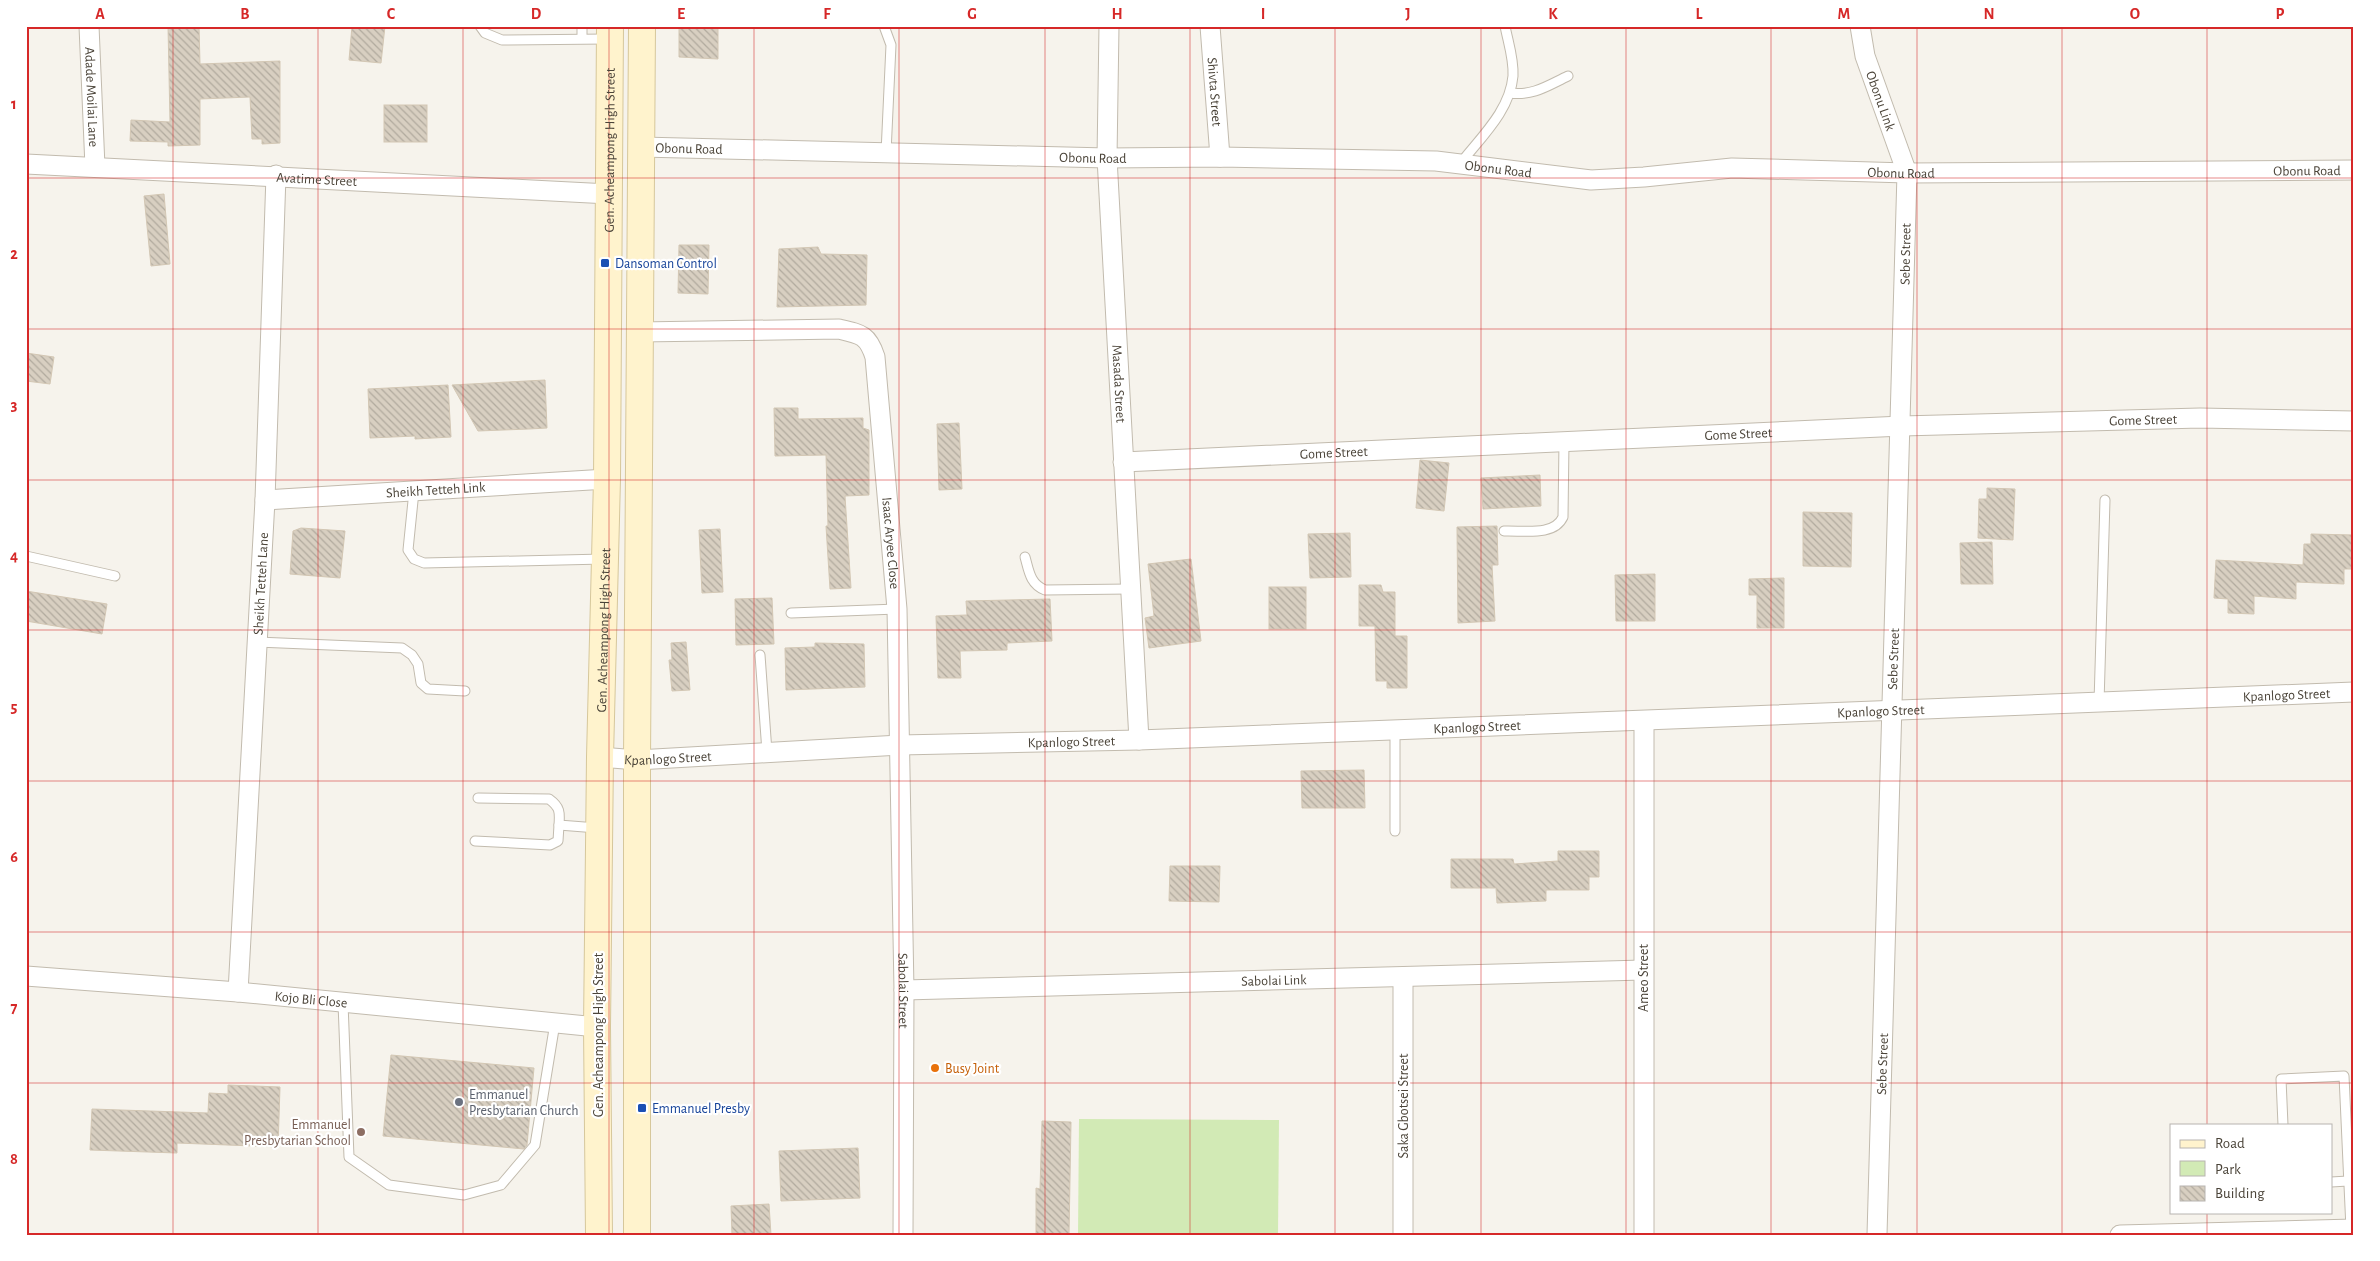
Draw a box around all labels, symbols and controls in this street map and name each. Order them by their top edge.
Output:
text: A [95,6,105,22]
text: B [240,6,250,22]
text: C [387,6,396,22]
text: D [531,6,542,22]
text: E [677,6,685,22]
text: F [823,6,831,22]
text: G [967,6,977,22]
text: H [1111,6,1123,22]
text: I [1261,6,1265,22]
text: J [1405,6,1411,22]
text: K [1548,6,1558,22]
text: L [1696,6,1703,22]
text: M [1838,6,1850,22]
text: N [1983,6,1995,22]
text: O [2130,6,2140,22]
text: P [2276,6,2285,22]
street label: Adade Moilai Lane [82,47,100,147]
street label: Shivta Street [1204,57,1224,128]
street label: Gen. Acheampong High Street [603,67,618,232]
street label: Obonu Link [1863,69,1897,133]
text: 1 [11,96,17,112]
street label: Obonu Road [655,141,723,157]
street label: Obonu Road [1059,151,1127,166]
street label: Obonu Road [1464,159,1533,181]
street label: Obonu Road [2273,164,2341,179]
street label: Obonu Road [1867,166,1935,181]
street label: Avatime Street [276,171,358,189]
street label: Sebe Street [1898,223,1914,285]
text: 2 [10,246,18,262]
marker: Dansoman Control [599,257,611,269]
place label: Dansoman Control [615,257,717,271]
street label: Masada Street [1109,344,1128,424]
text: 3 [11,397,18,413]
street label: Gome Street [2109,413,2178,428]
street label: Gome Street [1704,426,1773,443]
street label: Gome Street [1300,445,1369,462]
street label: Sheikh Tetteh Link [386,480,487,501]
street label: Isaac Aryee Close [879,497,901,590]
street label: Sheikh Tetteh Lane [252,532,271,635]
street label: Gen. Acheampong High Street [595,547,613,712]
text: 4 [10,548,18,564]
street label: Sebe Street [1886,627,1902,690]
street label: Kpanlogo Street [2243,687,2331,704]
text: 5 [11,699,18,715]
street label: Kpanlogo Street [1837,703,1925,720]
street label: Kpanlogo Street [1433,719,1522,736]
street label: Kpanlogo Street [1028,734,1116,750]
street label: Kpanlogo Street [624,750,713,768]
text: 6 [10,849,18,865]
street label: Ameo Street [1637,944,1651,1012]
street label: Gen. Acheampong High Street [592,952,606,1117]
street label: Sabolai Street [895,953,910,1029]
street label: Sabolai Link [1241,973,1307,989]
street label: Kojo Bli Close [274,990,348,1011]
text: 7 [11,1000,18,1016]
street label: Sebe Street [1875,1032,1891,1095]
street label: Saka Gbotsei Street [1397,1053,1411,1158]
marker: Busy Joint [929,1062,941,1074]
place label: Busy Joint [945,1062,1000,1076]
place label: Emmanuel Presbytarian Church [469,1088,579,1118]
marker: Emmanuel Presbytarian Church [453,1096,465,1108]
marker: Emmanuel Presby [636,1102,648,1114]
place label: Emmanuel Presby [652,1102,750,1116]
place label: Emmanuel Presbytarian School [244,1118,351,1148]
legend [2170,1124,2332,1214]
marker: Emmanuel Presbytarian School [355,1126,367,1138]
text: Road [2215,1136,2245,1151]
text: 8 [10,1151,18,1167]
text: Park [2215,1162,2241,1177]
text: Building [2215,1186,2265,1201]

